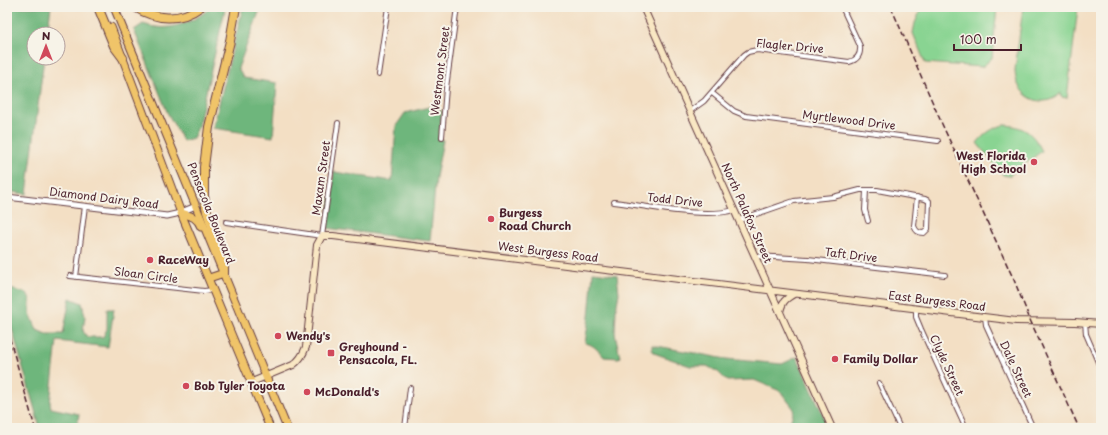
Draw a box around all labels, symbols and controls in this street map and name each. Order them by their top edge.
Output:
street label: Westmont Street [426,25,453,116]
north arrow [26,26,66,66]
scale bar [954,26,1021,52]
text: N [42,27,51,44]
text: 100 m [960,30,997,48]
street label: Flagler Drive [756,34,825,57]
street label: Myrtlewood Drive [801,105,897,134]
street label: Maxam Street [307,139,334,216]
place label: West Florida High School [956,147,1026,177]
marker: West Florida High School [1029,157,1039,167]
street label: Pensacola Boulevard [183,159,240,266]
street label: North Palafox Street [718,160,777,266]
street label: Diamond Dairy Road [49,182,160,213]
street label: Todd Drive [646,188,704,211]
place label: Burgess Road Church [499,204,572,234]
marker: Burgess Road Church [486,214,496,224]
street label: West Burgess Road [497,237,599,266]
street label: Taft Drive [824,243,879,266]
place label: RaceWay [158,251,209,268]
marker: RaceWay [145,255,155,265]
street label: Sloan Circle [113,262,179,287]
street label: East Burgess Road [887,286,987,315]
place label: Wendy's [286,327,330,344]
marker: Wendy's [273,331,283,341]
street label: Clyde Street [926,331,969,399]
street label: Dale Street [996,337,1037,400]
place label: Greyhound - Pensacola, FL. [339,338,417,368]
marker: Greyhound - Pensacola, FL. [326,348,336,358]
place label: Family Dollar [843,350,918,367]
marker: Family Dollar [830,354,840,364]
place label: Bob Tyler Toyota [194,377,286,394]
marker: Bob Tyler Toyota [181,381,191,391]
place label: McDonald's [315,383,379,400]
marker: McDonald's [302,387,312,397]

